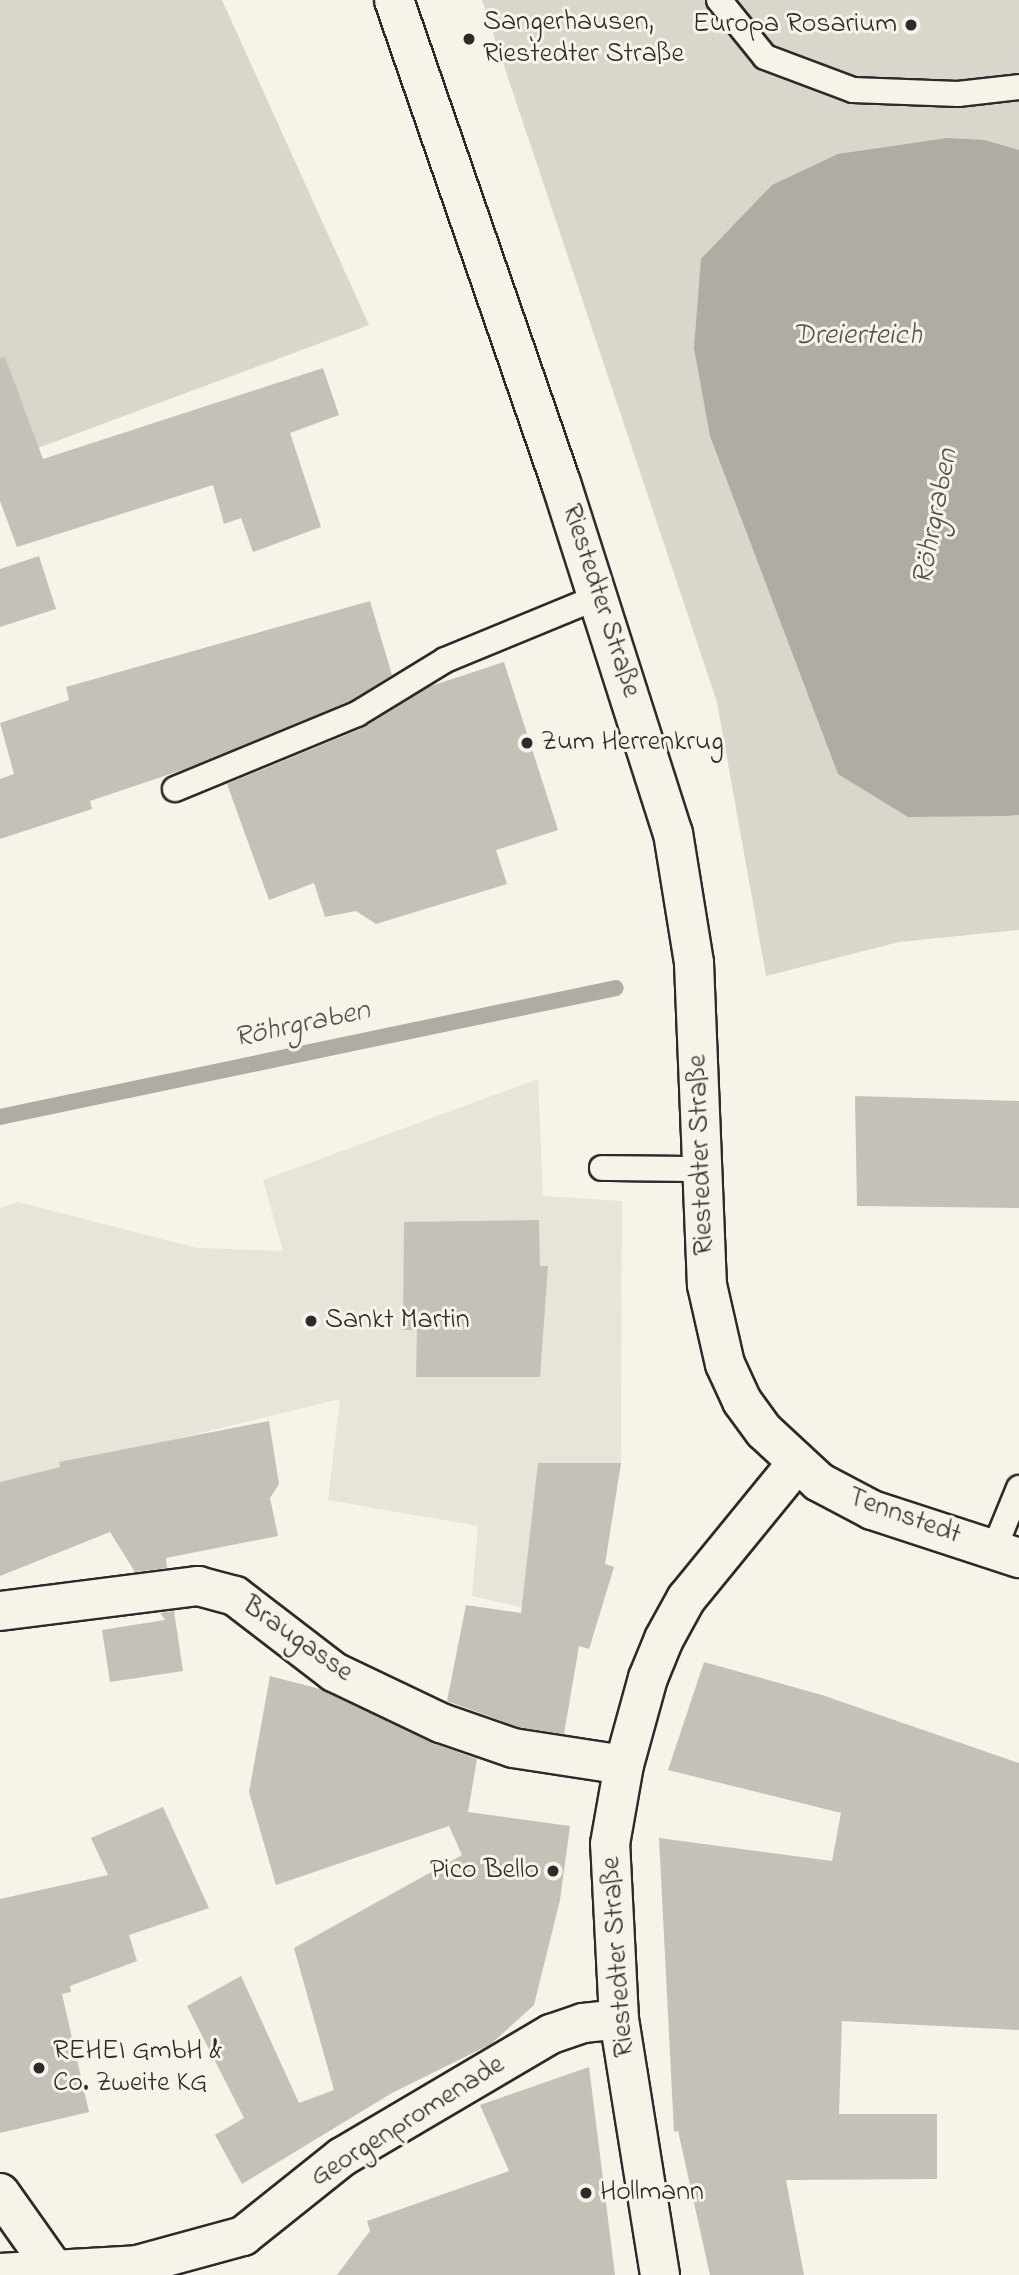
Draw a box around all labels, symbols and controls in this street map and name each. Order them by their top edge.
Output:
place label: Sangerhausen, Riestedter Straße [483,6,684,72]
place label: Europa Rosarium [693,8,897,42]
marker: Europa Rosarium [903,17,919,33]
marker: Sangerhausen, Riestedter Straße [461,31,477,47]
water label: Dreierteich [792,318,922,354]
water label: Röhrgraben [905,446,967,588]
street label: Riestedter Straße [553,500,647,702]
place label: Zum Herrenkrug [541,726,724,760]
marker: Zum Herrenkrug [519,735,535,751]
water label: Röhrgraben [231,993,373,1057]
street label: Riestedter Straße [682,1054,722,1256]
place label: Sankt Martin [325,1304,470,1338]
marker: Sankt Martin [303,1313,319,1329]
street label: Tennstedt [843,1481,965,1553]
street label: Braugasse [235,1590,359,1690]
place label: Pico Bello [430,1854,539,1888]
street label: Riestedter Straße [595,1856,643,2058]
marker: Pico Bello [545,1863,561,1879]
place label: REHEI GmbH & Co. Zweite KG [53,2035,222,2101]
street label: Georgenpromenade [305,2049,511,2195]
marker: REHEI GmbH & Co. Zweite KG [31,2060,47,2076]
place label: Hollmann [600,2176,704,2210]
marker: Hollmann [578,2185,594,2201]

